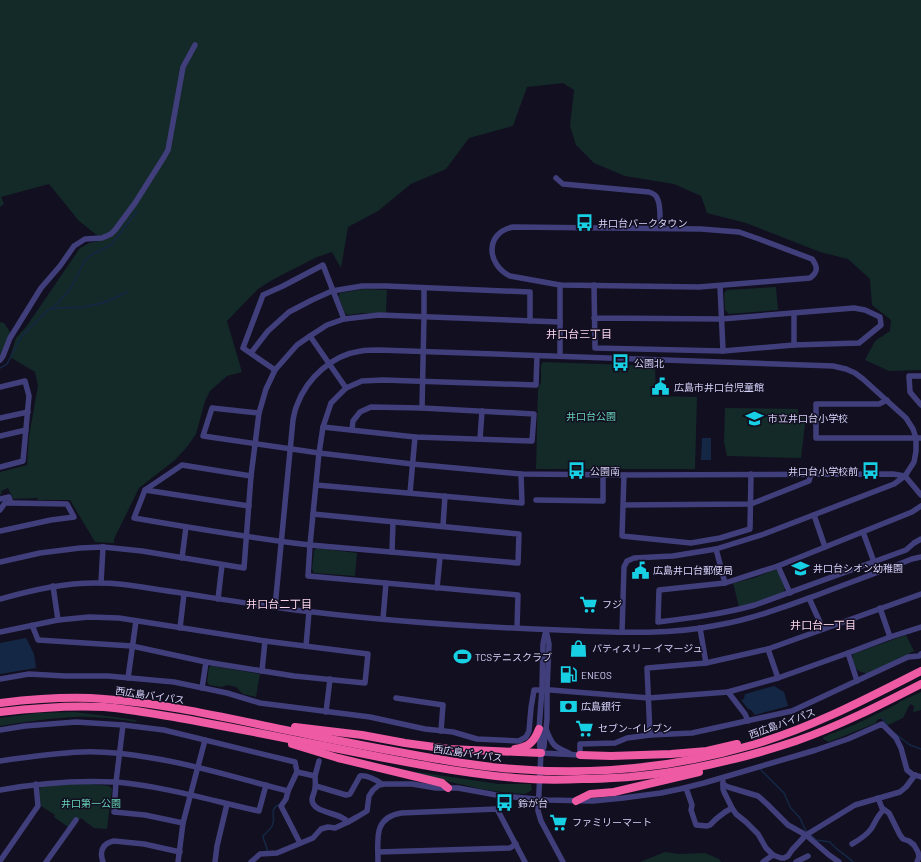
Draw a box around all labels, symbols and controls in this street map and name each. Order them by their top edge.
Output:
bus stop icon: 井口台パークタウン [575,213,595,233]
place label: 井口台パークタウン [598,217,688,229]
district label: 井口台三丁目 [546,327,612,340]
bus stop icon: 公園北 [611,353,631,373]
place label: 公園北 [634,357,664,369]
public building icon: 広島市井口台児童館 [651,377,671,397]
place label: 広島市井口台児童館 [674,381,764,393]
school or university icon: 市立井口台小学校 [745,408,765,428]
park label: 井口台公園 [566,410,616,422]
place label: 市立井口台小学校 [768,412,848,424]
bus stop icon: 公園南 [567,461,587,481]
bus stop icon: 井口台小学校前 [861,461,881,481]
place label: 公園南 [590,465,620,477]
place label: 井口台小学校前 [788,465,858,477]
school or university icon: 井口台シオン幼稚園 [790,558,810,578]
public building icon: 広島井口台郵便局 [630,560,650,580]
place label: 井口台シオン幼稚園 [813,562,903,574]
place label: 広島井口台郵便局 [653,564,733,576]
supermarket icon: フジ [579,594,599,614]
district label: 井口台二丁目 [246,597,312,610]
place label: フジ [602,598,622,610]
district label: 井口台一丁目 [790,618,856,631]
shop icon: パティスリー イマージュ [569,638,589,658]
place label: パティスリー イマージュ [592,642,703,654]
sports icon: TCSテニスクラブ [452,647,472,667]
place label: TCSテニスクラブ [475,651,552,663]
fuel station icon: ENEOS [558,665,578,685]
place label: ENEOS [581,669,612,681]
street label: 西広島バイパス [115,684,185,706]
bank icon: 広島銀行 [558,696,578,716]
place label: 広島銀行 [581,700,621,712]
street label: 西広島バイパス [747,705,817,741]
supermarket icon: セブン-イレブン [575,718,595,738]
place label: セブン-イレブン [598,722,672,734]
street label: 西広島バイパス [433,742,503,764]
bus stop icon: 鈴が台 [495,793,515,813]
park label: 井口第一公園 [61,797,121,809]
place label: 鈴が台 [518,797,548,809]
supermarket icon: ファミリーマート [549,812,569,832]
place label: ファミリーマート [572,816,652,828]

